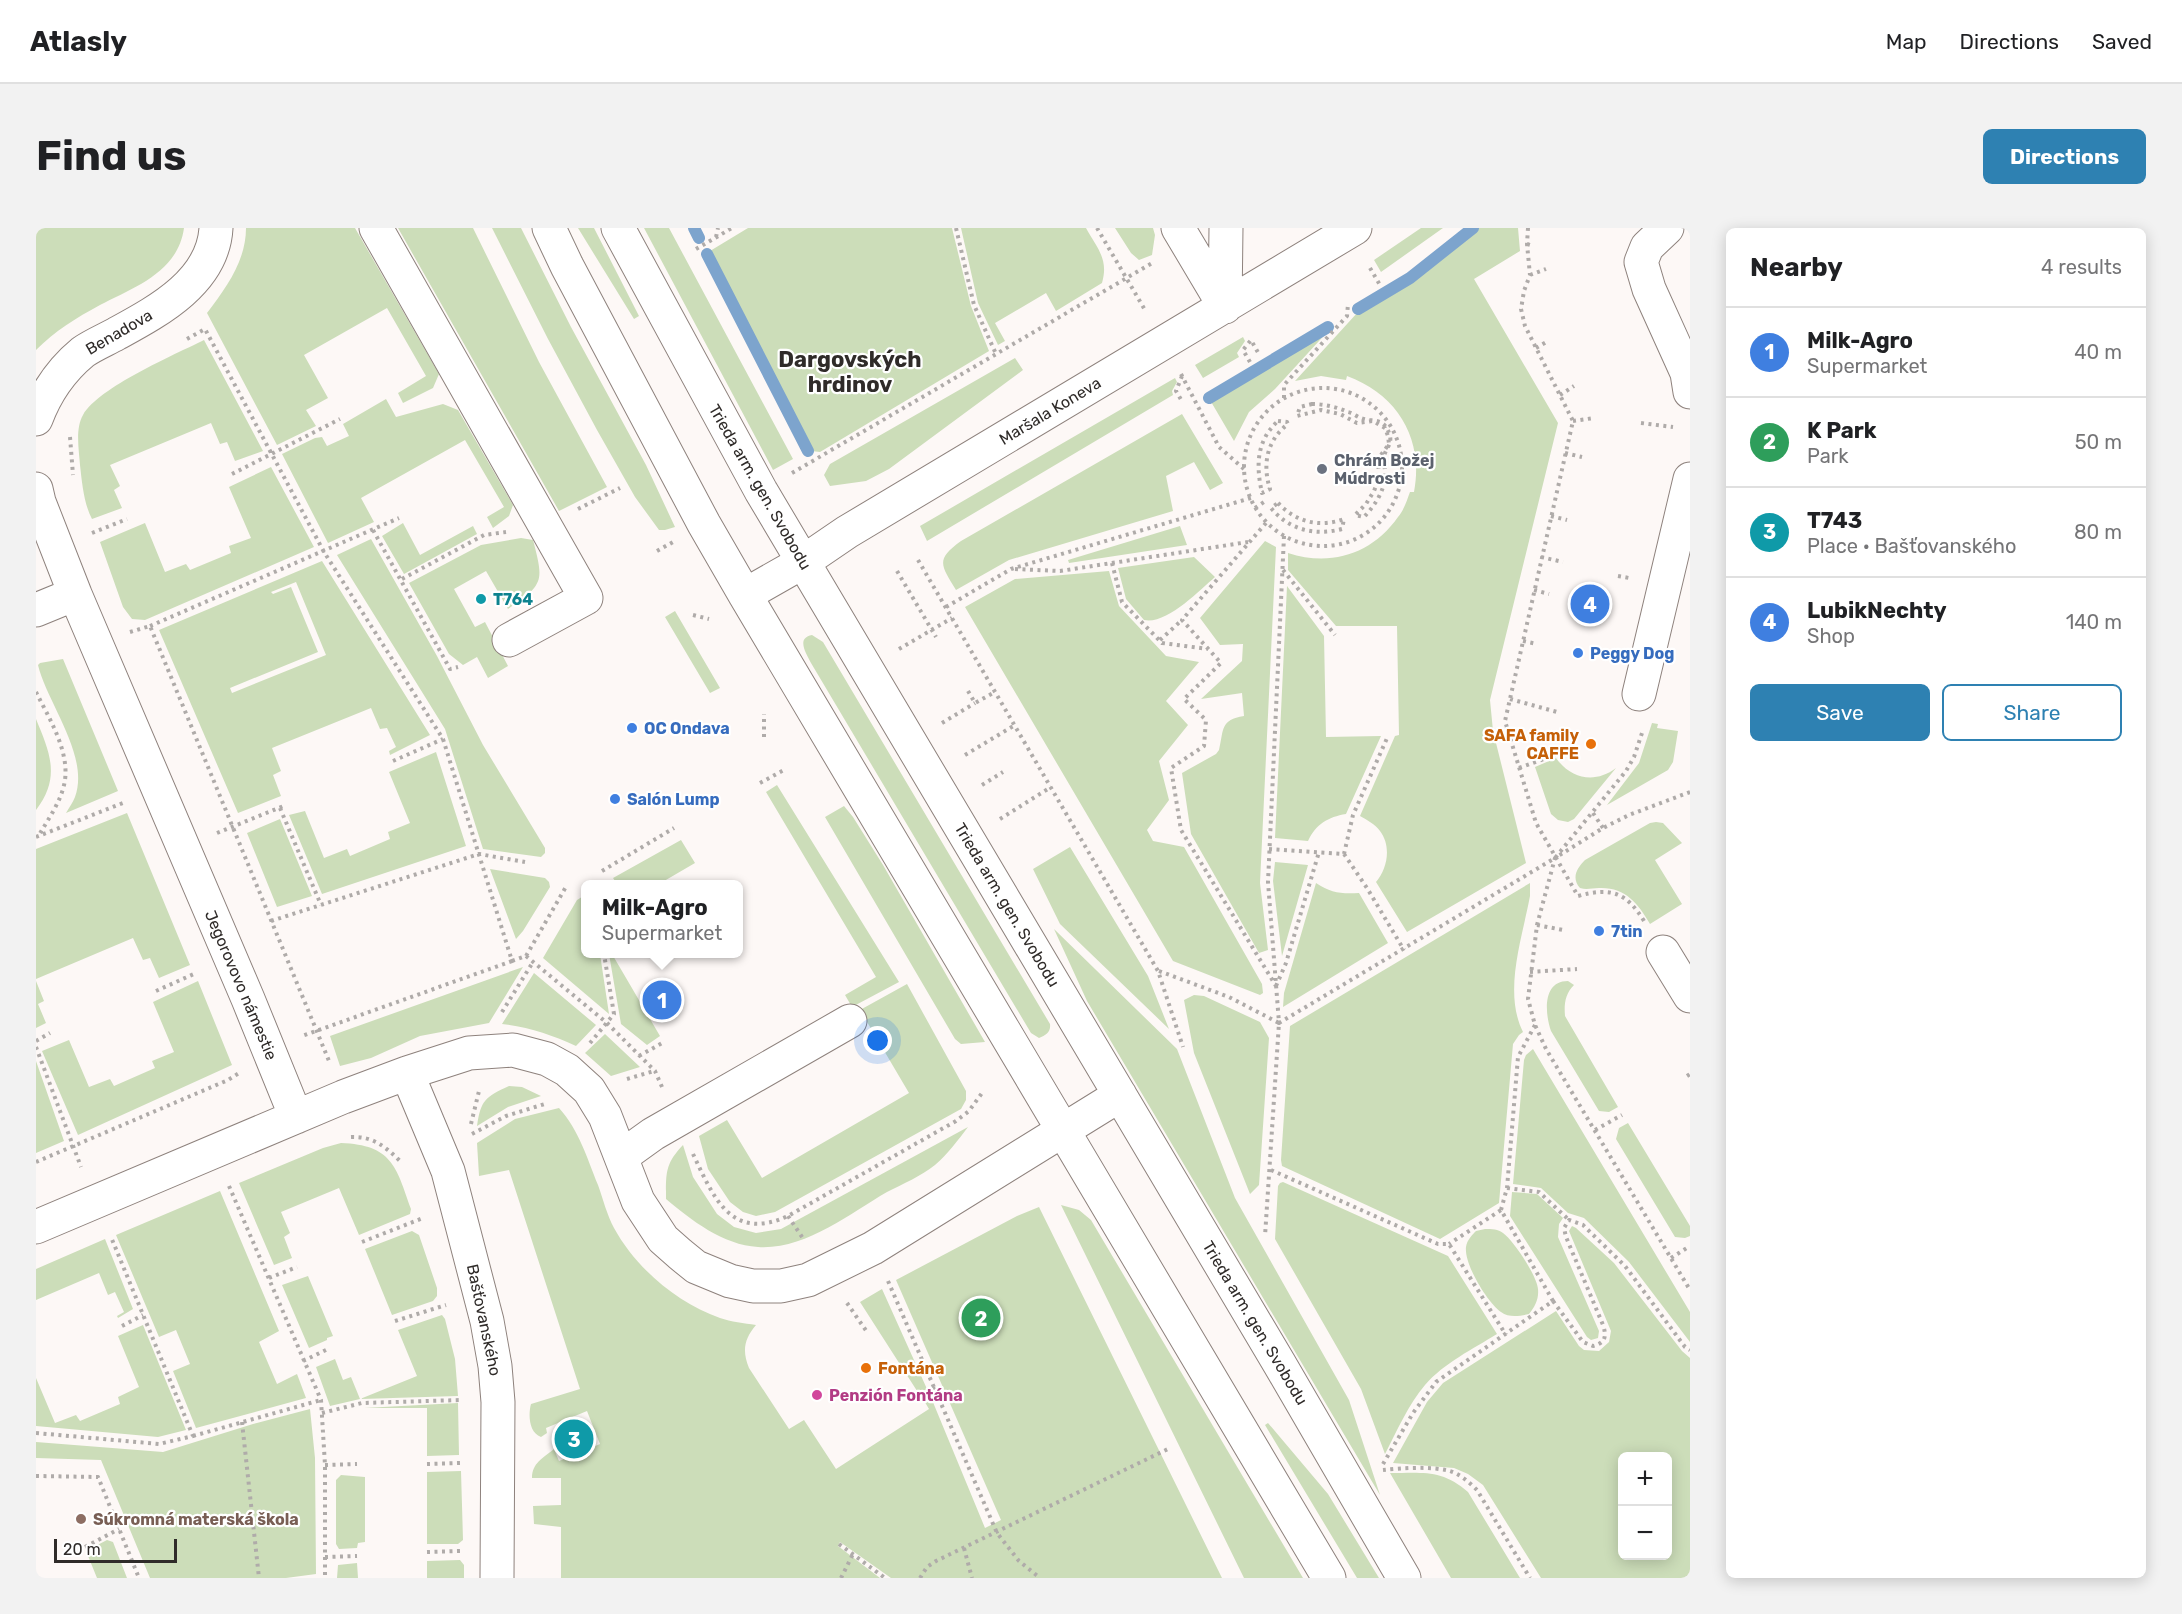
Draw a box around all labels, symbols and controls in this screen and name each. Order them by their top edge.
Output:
text: Atlasly [30,25,127,58]
text: Map [1886,29,1927,54]
text: Directions [1960,29,2059,54]
text: Saved [2092,29,2152,54]
button: Directions [1983,129,2146,184]
text: Find us [36,131,187,181]
text: Nearby [1750,252,1843,283]
text: 4 results [2041,255,2122,279]
street label: Benadova [82,305,156,359]
text: Milk-Agro [1807,327,1913,354]
text: 1 [1765,340,1774,364]
text: 40 m [2074,340,2122,364]
district label: Dargovských hrdinov [778,346,922,398]
text: Supermarket [1807,354,1927,378]
street label: Maršala Koneva [996,373,1104,449]
street label: Trieda arm. gen. Svobodu [705,401,815,573]
text: K Park [1807,417,1877,444]
text: 2 [1763,430,1776,454]
text: 50 m [2075,430,2122,454]
text: Park [1807,444,1849,468]
place label: Chrám Božej Múdrosti [1334,451,1434,488]
marker: Chrám Božej Múdrosti [1315,462,1329,476]
text: T743 [1807,507,1862,534]
text: 3 [1763,520,1776,544]
text: 80 m [2074,520,2122,544]
text: Place · Bašťovanského [1807,534,2016,558]
pin: 4 [1570,582,1610,626]
place label: T764 [493,590,533,609]
marker: T764 [474,592,488,606]
text: LubikNechty [1807,597,1947,624]
text: 4 [1763,610,1776,634]
text: 140 m [2066,610,2122,634]
text: Shop [1807,624,1855,648]
place label: Peggy Dog [1590,644,1674,663]
marker: Peggy Dog [1571,646,1585,660]
button: Save [1750,684,1930,741]
button: Share [1942,684,2122,741]
place label: OC Ondava [644,719,730,738]
marker: OC Ondava [625,721,639,735]
place label: SAFA family CAFFE [1484,726,1579,763]
marker: SAFA family CAFFE [1584,737,1598,751]
place label: Salón Lump [627,790,720,809]
marker: Salón Lump [608,792,622,806]
street label: Trieda arm. gen. Svobodu [950,820,1064,990]
popup [581,880,743,958]
text: Milk-Agro [602,894,708,921]
street label: Jegorovovo námestie [201,907,281,1063]
text: Supermarket [602,921,722,945]
place label: 7tin [1611,922,1643,941]
marker: 7tin [1592,924,1606,938]
pin: 1 [642,978,682,1022]
your location [863,1026,892,1055]
street label: Trieda arm. gen. Svobodu [1198,1238,1312,1408]
street label: Bašťovanského [463,1262,505,1378]
pin: 2 [962,1296,1000,1340]
place label: Fontána [878,1359,944,1378]
marker: Fontána [859,1361,873,1375]
place label: Penzión Fontána [829,1386,963,1405]
marker: Penzión Fontána [810,1388,824,1402]
pin: 3 [554,1416,594,1462]
map controls [1618,1452,1672,1560]
button: + [1618,1452,1672,1506]
button: − [1618,1506,1672,1560]
place label: Súkromná materská škola [93,1510,299,1529]
marker: Súkromná materská škola [74,1512,88,1526]
scale bar [54,1536,177,1564]
text: 20 m [63,1540,101,1559]

